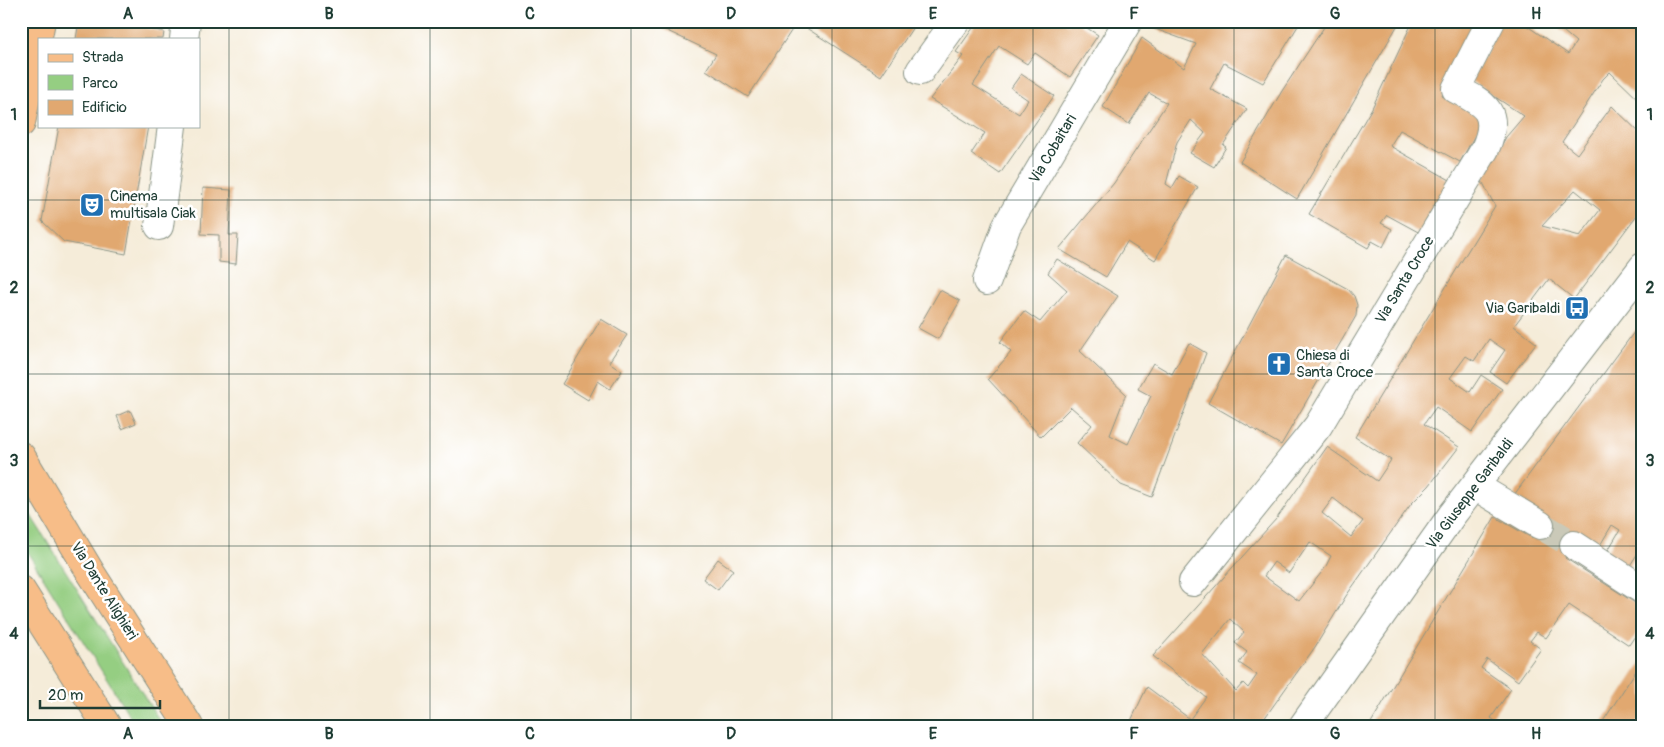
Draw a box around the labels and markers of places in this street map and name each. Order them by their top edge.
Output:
place label: Cinema multisala Ciak [110,187,197,223]
theatre icon: Cinema multisala Ciak [79,192,105,218]
bus stop icon: Via Garibaldi [1564,295,1590,321]
place label: Via Garibaldi [1485,299,1560,318]
place label: Chiesa di Santa Croce [1296,346,1374,382]
church icon: Chiesa di Santa Croce [1266,351,1292,377]

